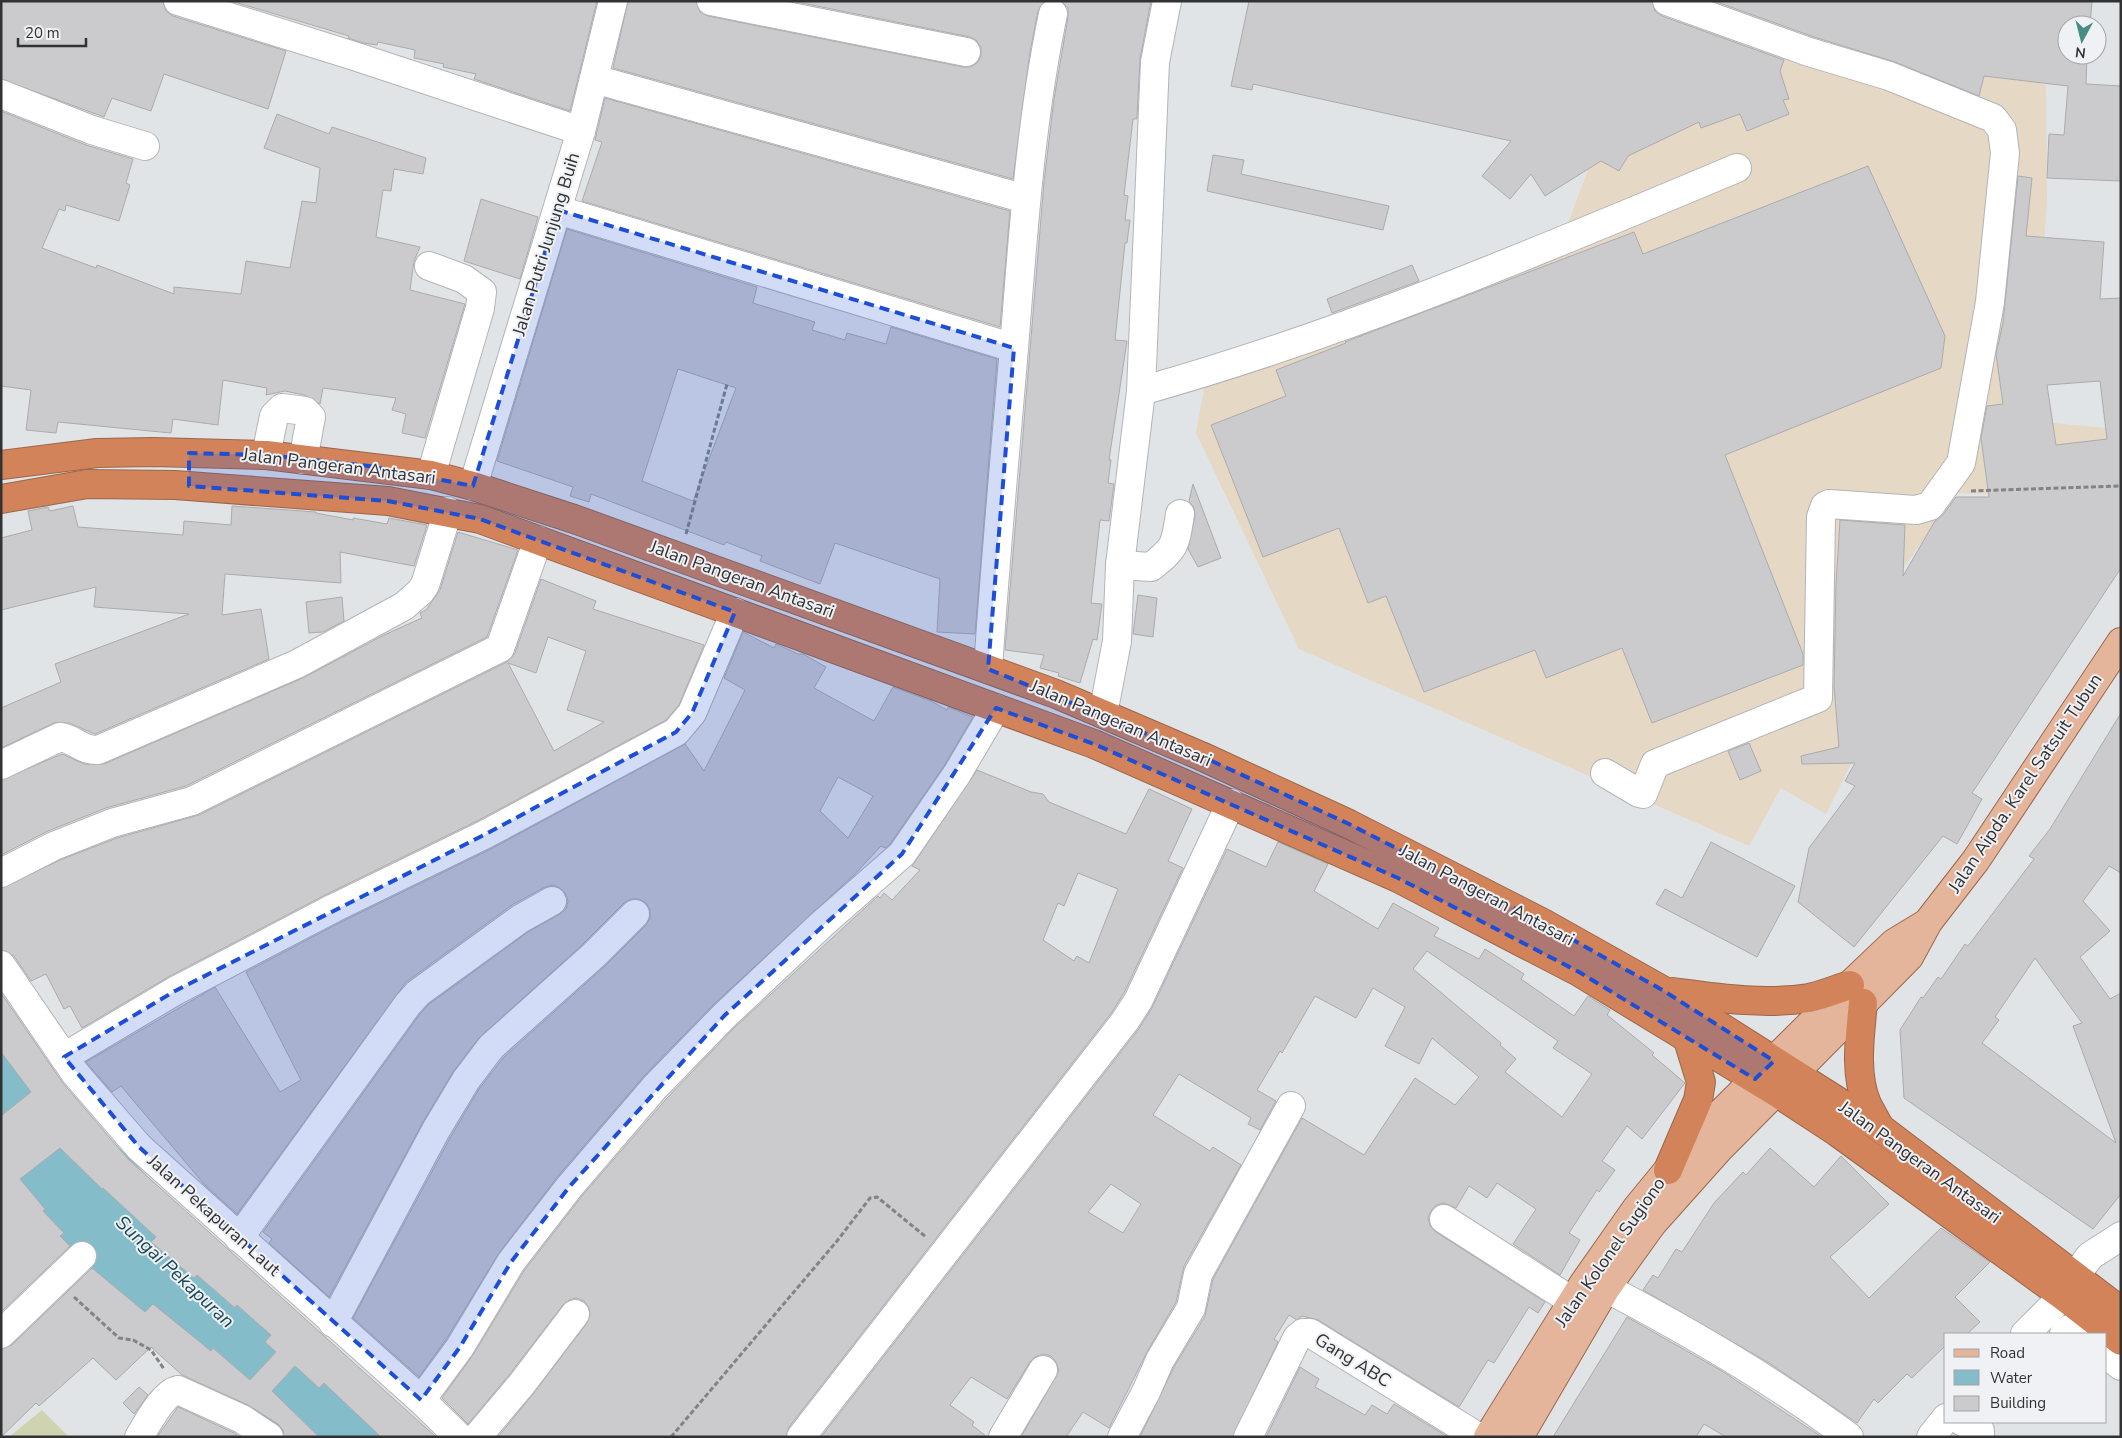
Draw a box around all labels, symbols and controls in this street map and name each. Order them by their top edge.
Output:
scale bar [18,15,85,47]
north arrow [2057,15,2107,65]
text: 20 m [25,23,60,43]
text: N [2074,42,2087,62]
street label: Jalan Putri Junjung Buih [506,149,585,340]
street label: Jalan Pangeran Antasari [240,442,437,490]
street label: Jalan Pangeran Antasari [645,534,838,624]
street label: Jalan Aipda. Karel Satsuit Tubun [1942,669,2108,898]
street label: Jalan Pangeran Antasari [1026,674,1215,772]
street label: Jalan Pangeran Antasari [1395,838,1579,951]
street label: Jalan Pangeran Antasari [1833,1094,2006,1229]
street label: Jalan Pekapuran Laut [142,1148,286,1282]
street label: Jalan Kolonel Sugiono [1549,1173,1671,1332]
water label: Sungai Pekapuran [110,1210,240,1334]
street label: Gang ABC [1310,1327,1396,1393]
legend [1944,1333,2107,1423]
text: Road [1990,1343,2025,1363]
text: Water [1990,1368,2033,1388]
text: Building [1990,1393,2046,1413]

